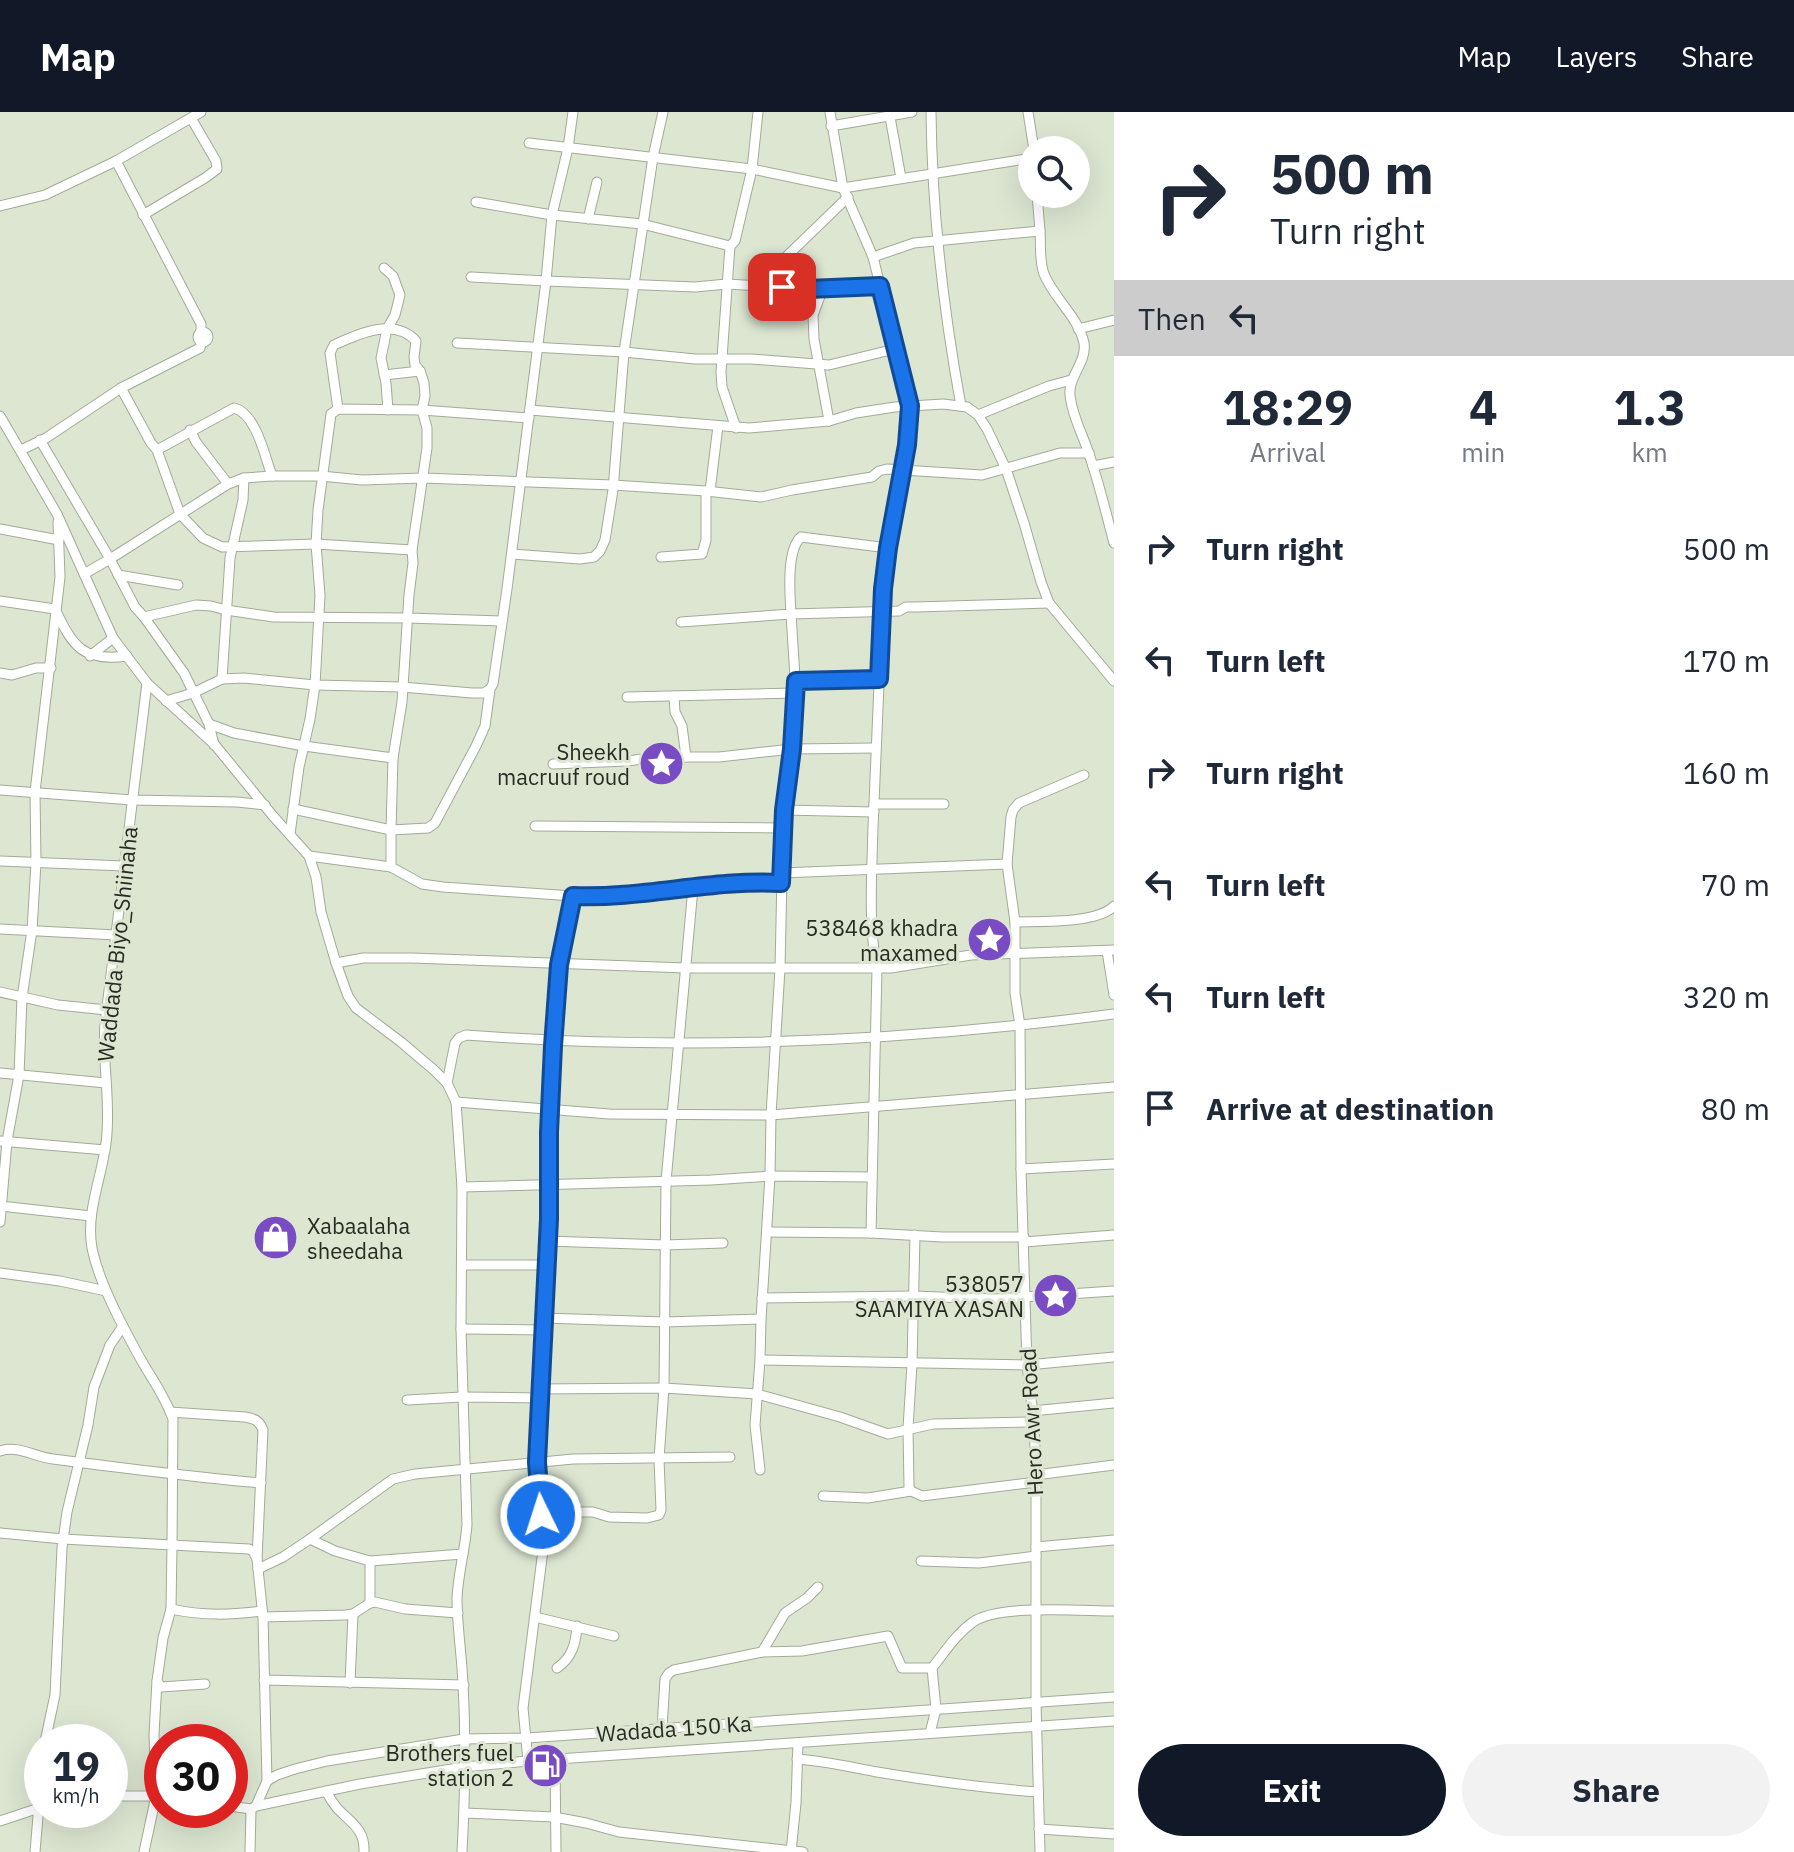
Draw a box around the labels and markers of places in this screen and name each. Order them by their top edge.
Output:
pin [748,253,816,321]
place label: Sheekh macruuf roud [497,737,630,791]
place icon: Sheekh macruuf roud [637,740,685,788]
place label: 538468 khadra maxamed [805,913,958,967]
place icon: 538468 khadra maxamed [965,916,1013,964]
place label: Xabaalaha sheedaha [307,1211,410,1265]
shop icon: Xabaalaha sheedaha [252,1214,300,1262]
place label: 538057 SAAMIYA XASAN [855,1269,1024,1323]
place icon: 538057 SAAMIYA XASAN [1031,1272,1079,1320]
place label: Brothers fuel station 2 [385,1738,514,1792]
fuel station icon: Brothers fuel station 2 [521,1741,569,1789]

